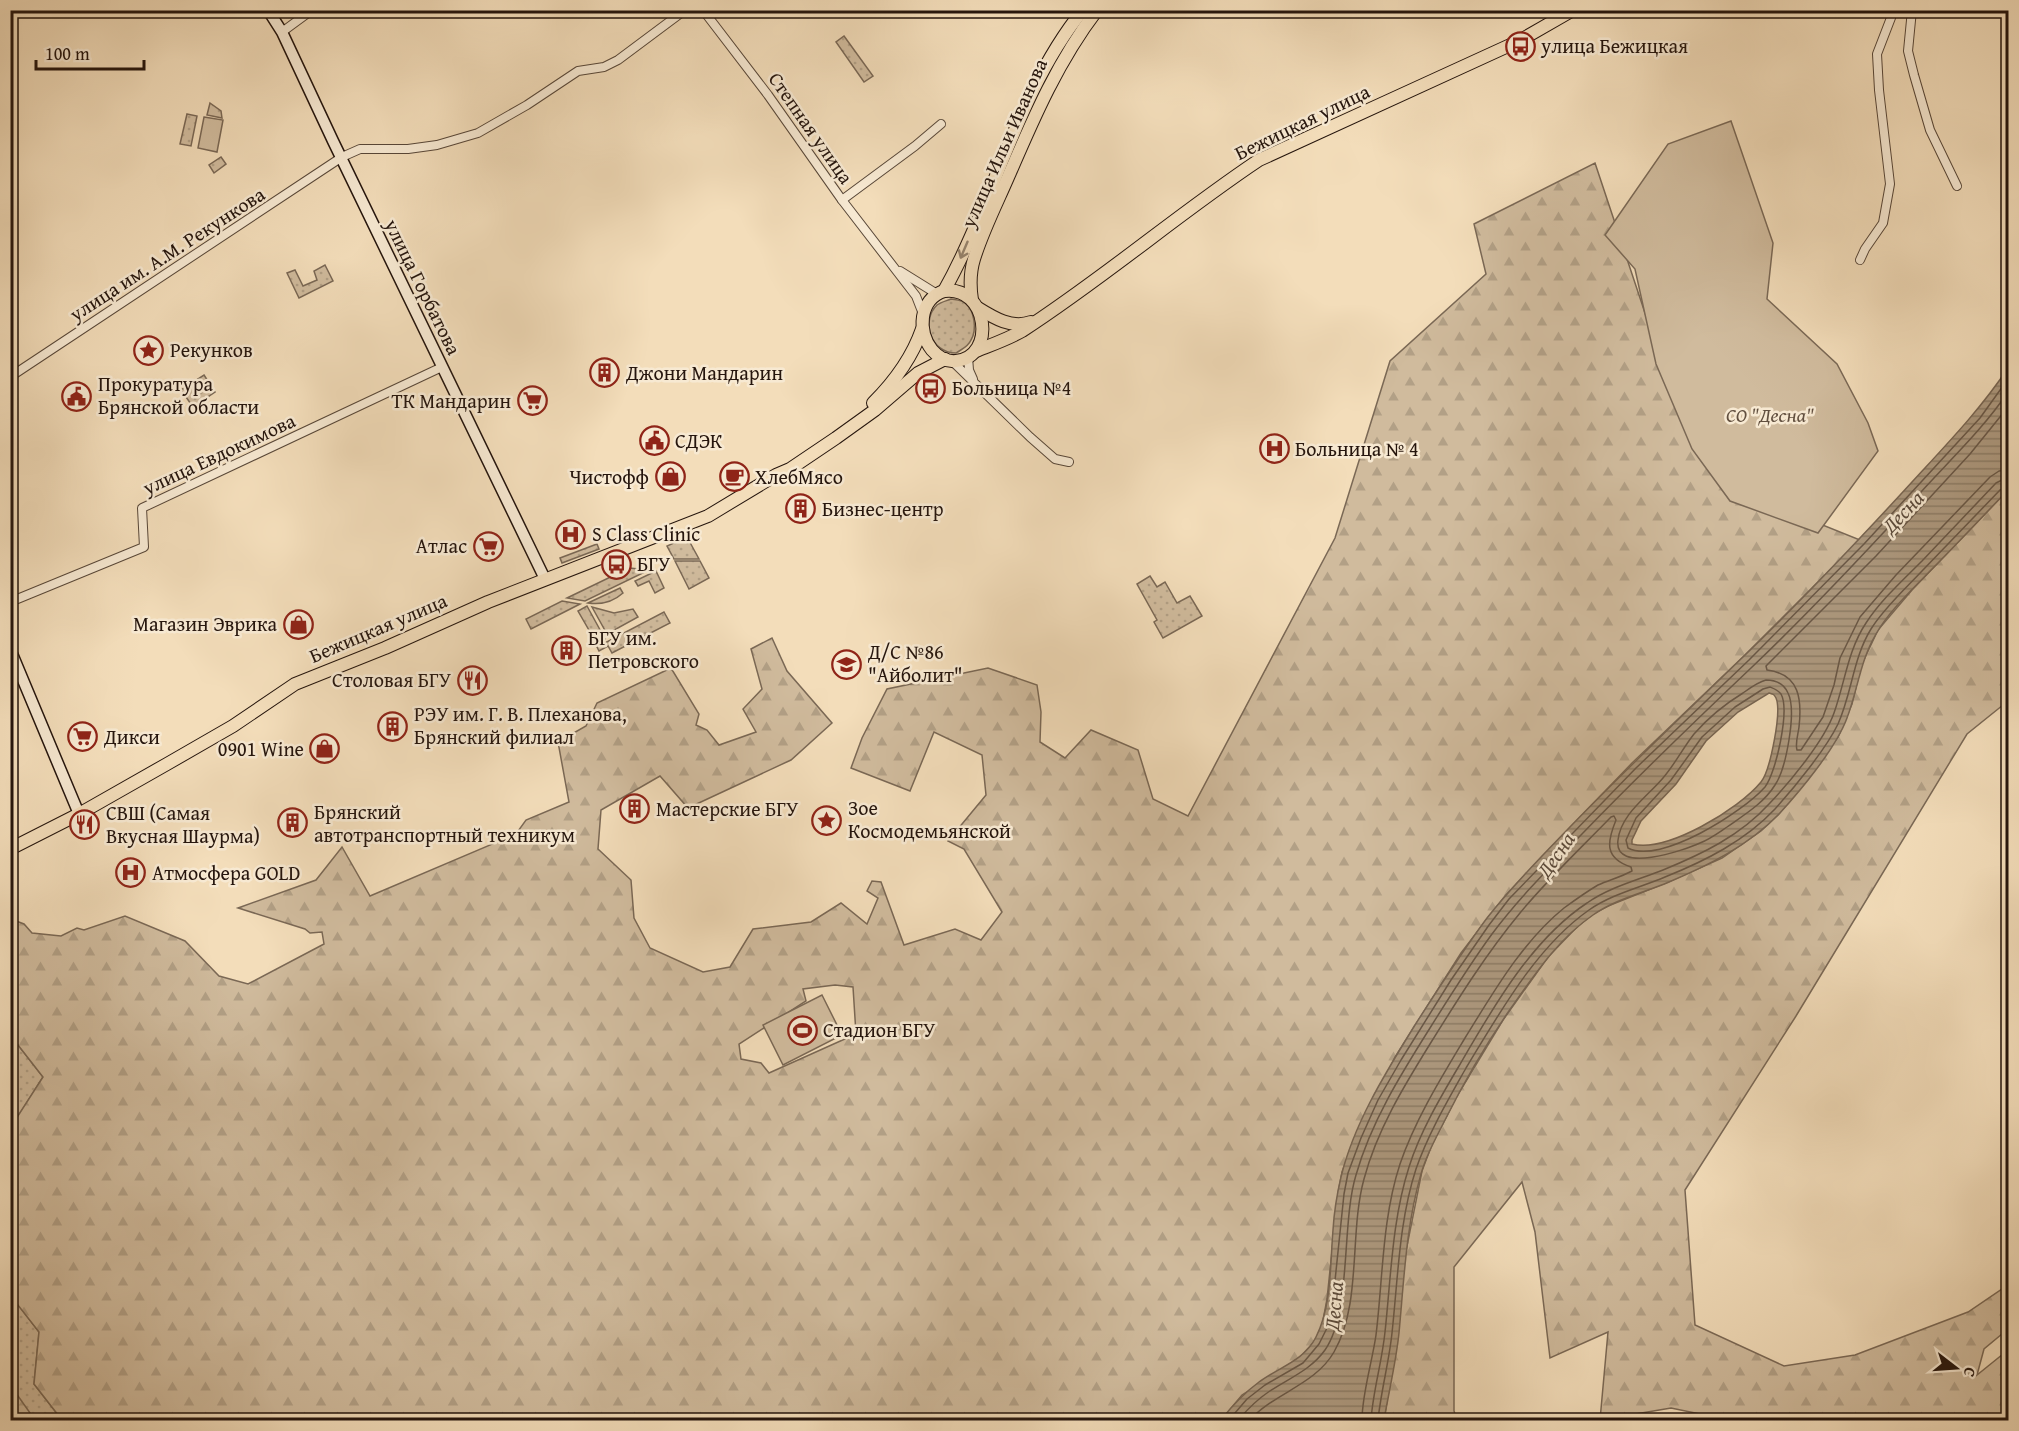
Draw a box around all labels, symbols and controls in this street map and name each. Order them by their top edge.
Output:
bus stop icon: улица Бежицкая [1504,30,1536,62]
place label: улица Бежицкая [1540,31,1688,60]
scale bar [36,33,144,71]
text: 100 m [45,40,90,67]
street label: улица Ильи Иванова [953,53,1054,233]
street label: Степная улица [762,66,861,190]
street label: Бежицкая улица [1229,76,1375,167]
street label: улица им. А.М. Рекункова [62,179,271,328]
street label: улица Горбатова [378,213,469,360]
one-way arrow [958,241,969,259]
place icon: Рекунков [133,334,165,366]
place label: Рекунков [170,335,253,364]
building icon: Джони Мандарин [589,357,621,389]
place label: Джони Мандарин [625,358,783,387]
place label: Прокуратура Брянской области [98,369,259,421]
bus stop icon: Больница №4 [915,372,947,404]
place label: Больница №4 [952,373,1071,402]
public building icon: Прокуратура Брянской области [61,380,93,412]
supermarket icon: ТК Мандарин [516,385,548,417]
place label: ТК Мандарин [392,386,511,415]
park label: СО "Десна" [1726,400,1814,429]
street label: улица Евдокимова [137,405,300,502]
public building icon: СДЭК [638,425,670,457]
place label: СДЭК [675,426,723,455]
hospital icon: Больница № 4 [1258,433,1290,465]
place label: Больница № 4 [1295,434,1419,463]
shop icon: Чистофф [654,461,686,493]
cafe icon: ХлебМясо [718,461,750,493]
place label: Чистофф [569,462,649,491]
place label: ХлебМясо [755,462,843,491]
water label: Десна [1874,483,1931,541]
building icon: Бизнес-центр [785,493,817,525]
place label: Бизнес-центр [822,494,944,523]
hospital icon: S Class Clinic [555,518,587,550]
place label: S Class Clinic [592,519,700,548]
supermarket icon: Атлас [472,530,504,562]
place label: Атлас [416,531,467,560]
bus stop icon: БГУ [600,548,632,580]
place label: БГУ [637,549,671,578]
street label: Бежицкая улица [304,585,452,670]
shop icon: Магазин Эврика [282,608,314,640]
place label: Магазин Эврика [133,609,277,638]
place label: БГУ им. Петровского [588,623,699,675]
building icon: БГУ им. Петровского [551,634,583,666]
place label: Д/С №86 "Айболит" [867,637,963,689]
school or university icon: Д/С №86 "Айболит" [831,648,863,680]
restaurant icon: Столовая БГУ [456,664,488,696]
place label: Столовая БГУ [332,665,452,694]
place label: РЭУ им. Г. В. Плеханова, Брянский филиал [414,699,627,751]
building icon: РЭУ им. Г. В. Плеханова, Брянский филиал [377,710,409,742]
supermarket icon: Дикси [67,721,99,753]
place label: Дикси [103,722,160,751]
shop icon: 0901 Wine [309,733,341,765]
place label: 0901 Wine [218,734,304,763]
building icon: Мастерские БГУ [619,793,651,825]
place label: Зое Космодемьянской [848,793,1011,845]
place label: Мастерские БГУ [656,794,799,823]
place label: Брянский автотранспортный техникум [314,797,575,849]
place label: СВШ (Самая Вкусная Шаурма) [106,798,260,850]
place icon: Зое Космодемьянской [811,804,843,836]
building icon: Брянский автотранспортный техникум [277,807,309,839]
restaurant icon: СВШ (Самая Вкусная Шаурма) [69,808,101,840]
water label: Десна [1528,825,1583,885]
hospital icon: Атмосфера GOLD [115,857,147,889]
place label: Атмосфера GOLD [152,858,301,887]
sports icon: Стадион БГУ [786,1014,818,1046]
place label: Стадион БГУ [823,1015,936,1044]
water label: Десна [1316,1280,1351,1333]
north arrow [1926,1338,1986,1398]
text: С [1958,1365,1983,1380]

